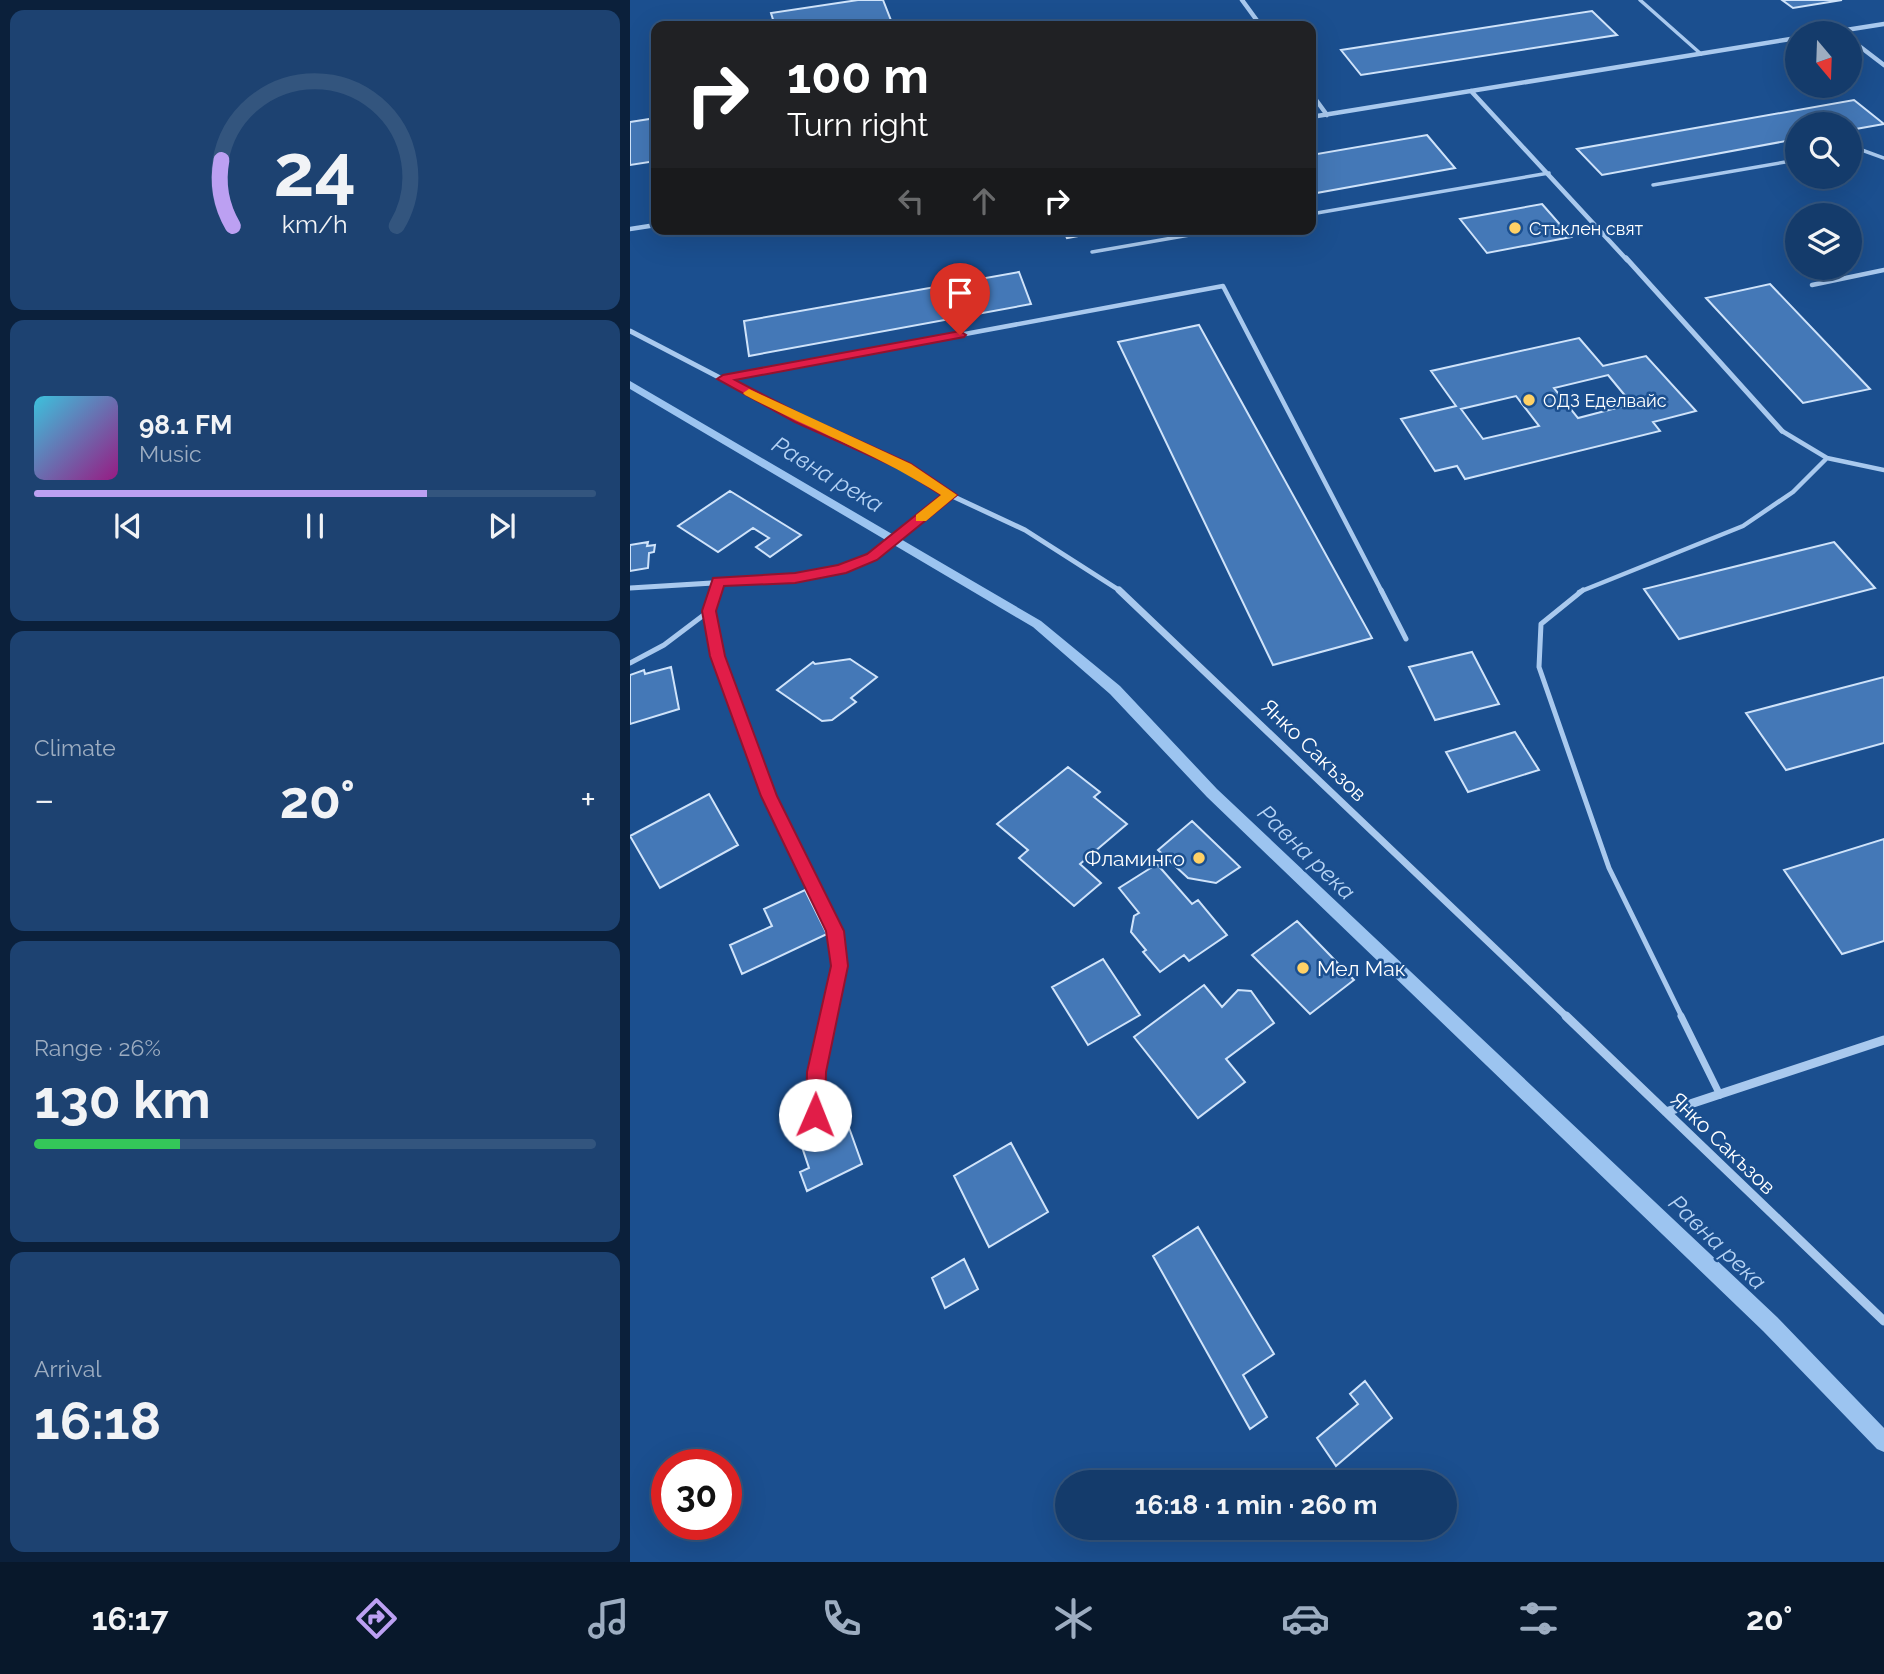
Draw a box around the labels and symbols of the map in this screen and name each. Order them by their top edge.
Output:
north arrow [1785,21,1862,98]
place label: Стъклен свят [1529,218,1644,239]
marker: Стъклен свят [1507,220,1523,236]
pin [930,263,990,335]
place label: ОДЗ Еделвайс [1543,390,1667,411]
marker: ОДЗ Еделвайс [1521,392,1537,408]
water label: Равна река [768,430,889,518]
street label: Янко Сакъзов [1256,694,1372,806]
water label: Равна река [1253,799,1361,905]
place label: Фламинго [1084,846,1185,871]
marker: Фламинго [1191,850,1207,866]
place label: Мел Мак [1317,956,1406,981]
marker: Мел Мак [1295,960,1311,976]
position arrow [778,1078,852,1152]
street label: Янко Сакъзов [1665,1087,1781,1199]
water label: Равна река [1664,1189,1772,1295]
speed limit sign: 30 [651,1449,742,1540]

